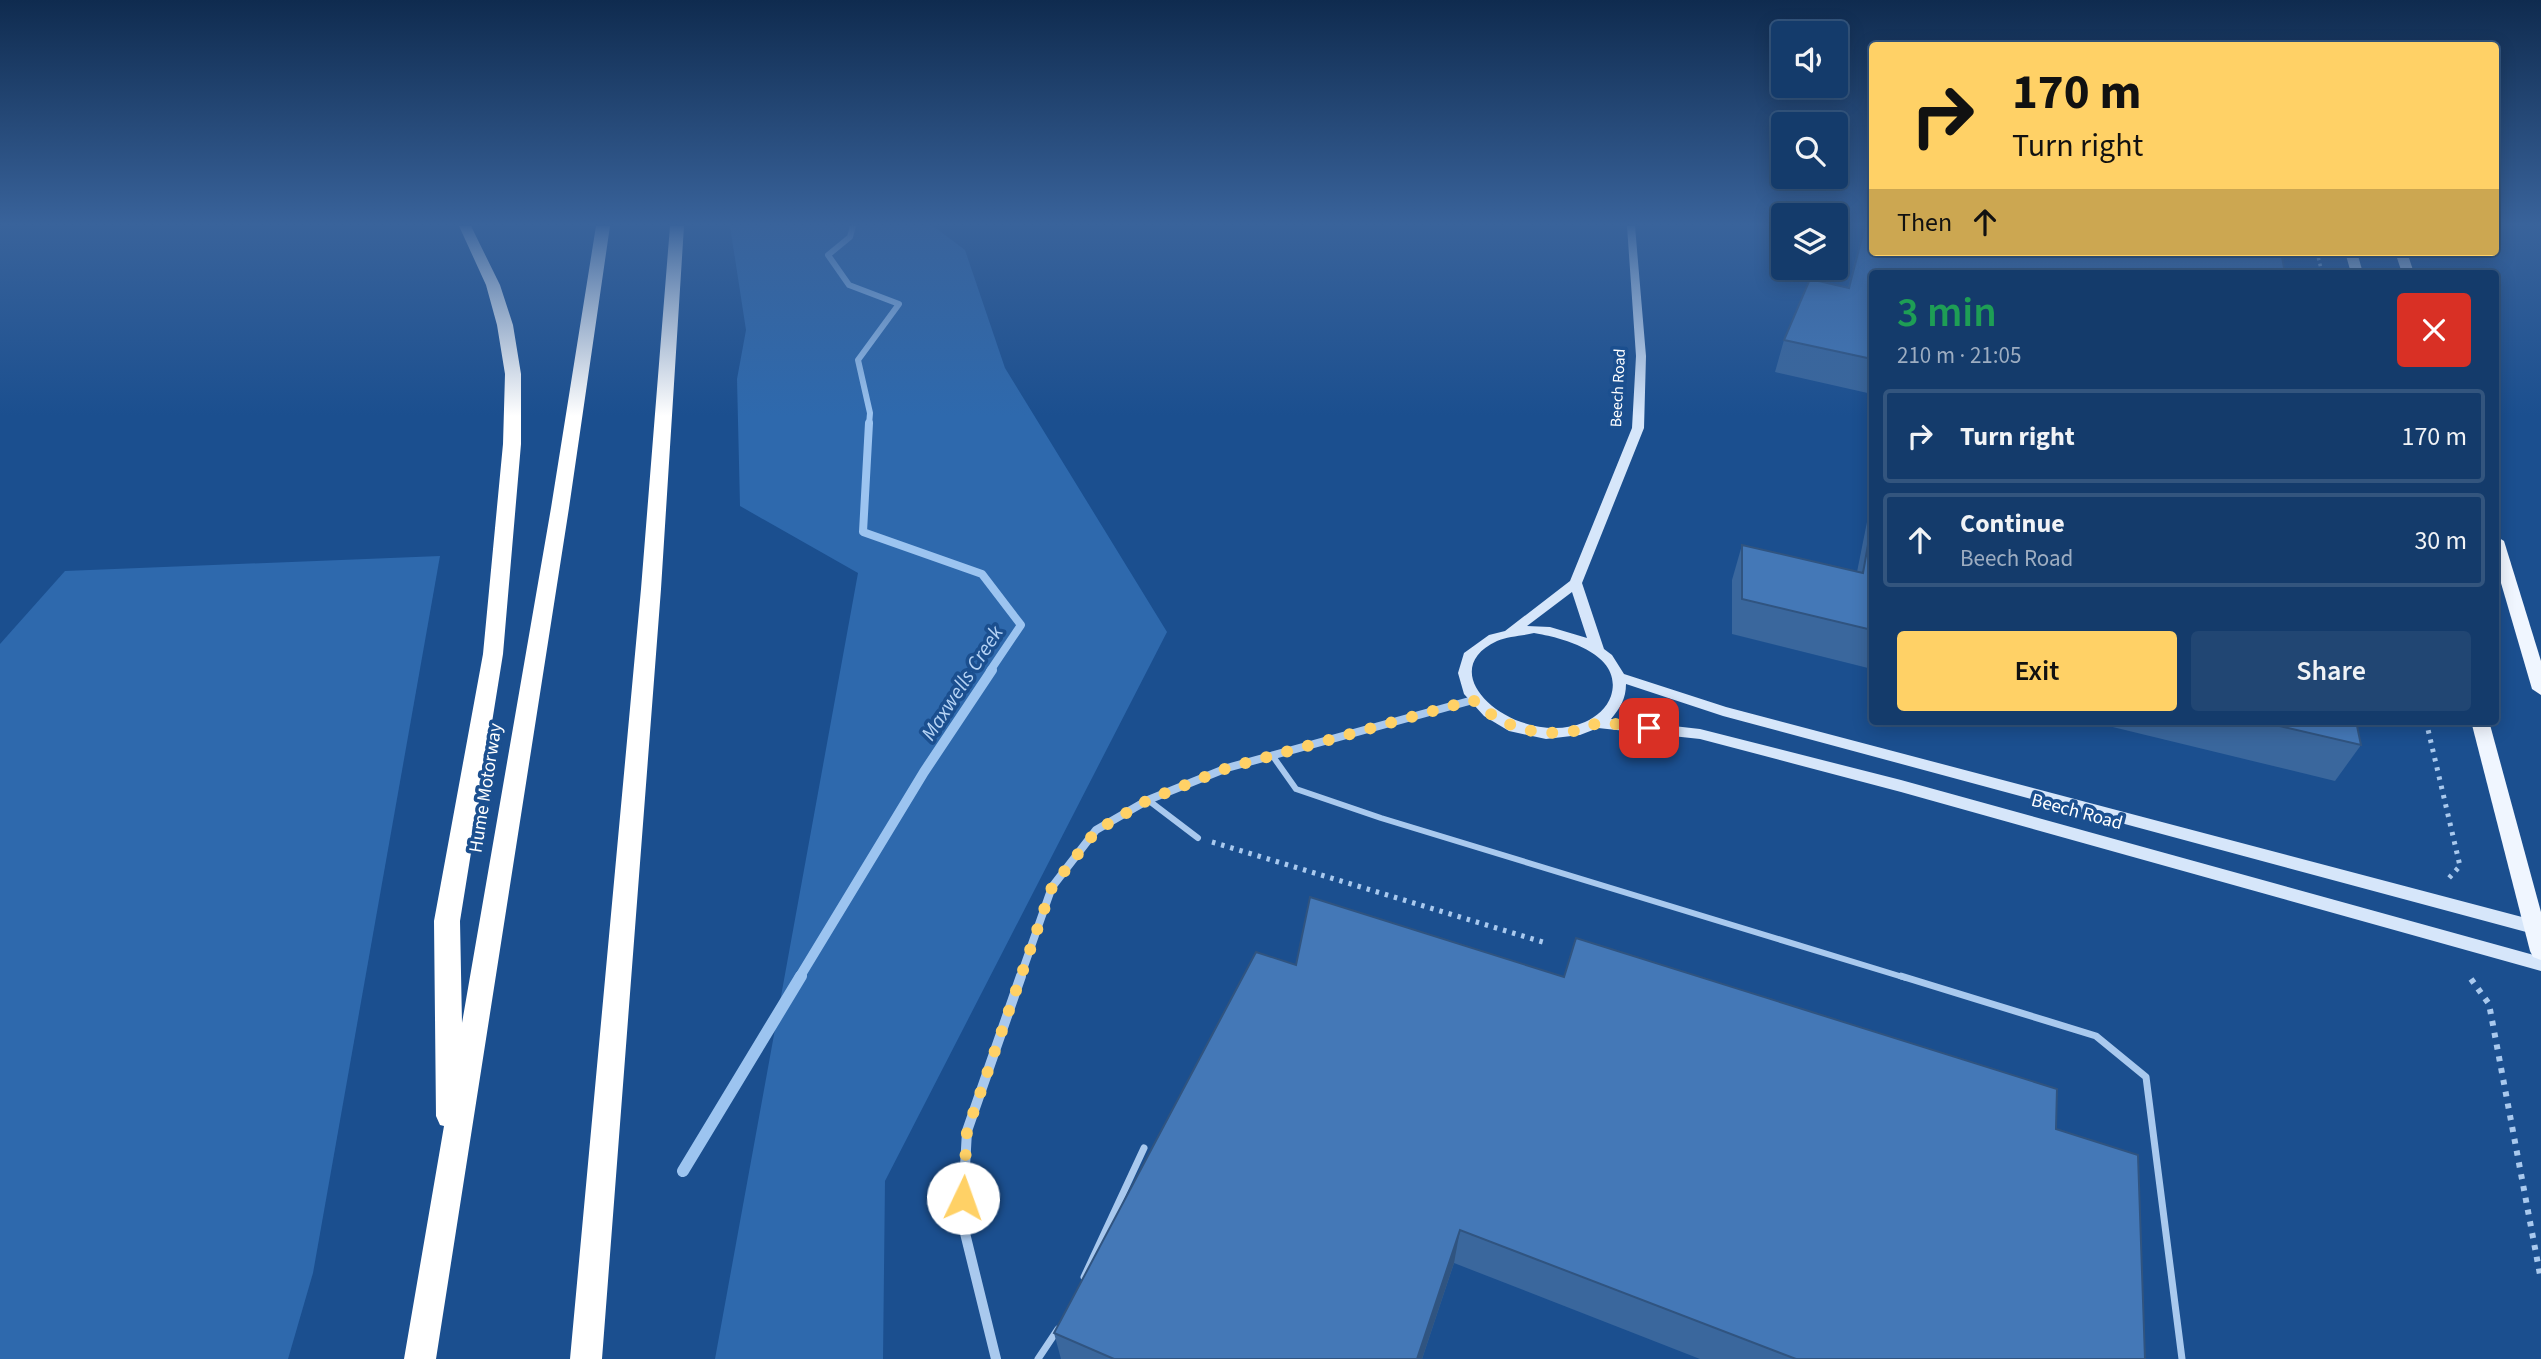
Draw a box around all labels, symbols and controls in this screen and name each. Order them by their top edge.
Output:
map controls [1771,21,1848,280]
button: sound [1771,21,1848,98]
text: 170 m [2012,58,2141,128]
icon: right [1897,70,1988,161]
button: search [1771,112,1848,189]
text: Turn right [2012,123,2143,169]
button: layers [1771,203,1848,280]
icon: ahead [1966,203,2004,241]
text: Then [1897,204,1952,241]
text: 3 min [1897,283,1997,343]
button: close [2397,293,2471,367]
text: 210 m · 21:05 [1897,339,2021,372]
street label: Beech Road [1605,348,1631,428]
icon: right [1901,417,1939,455]
text: Turn right [1960,418,2075,455]
text: 170 m [2401,418,2467,455]
text: Continue [1960,505,2065,542]
icon: ahead [1901,521,1939,559]
text: 30 m [2414,522,2467,559]
text: Beech Road [1960,542,2073,575]
water label: Maxwells Creek [914,619,1011,746]
button: Exit [1897,631,2177,711]
button: Share [2191,631,2471,711]
pin [1619,698,1679,758]
icon: arrive [1630,709,1668,747]
street label: Hume Motorway [462,721,510,855]
street label: Beech Road [2028,787,2126,837]
position arrow [926,1161,1000,1235]

